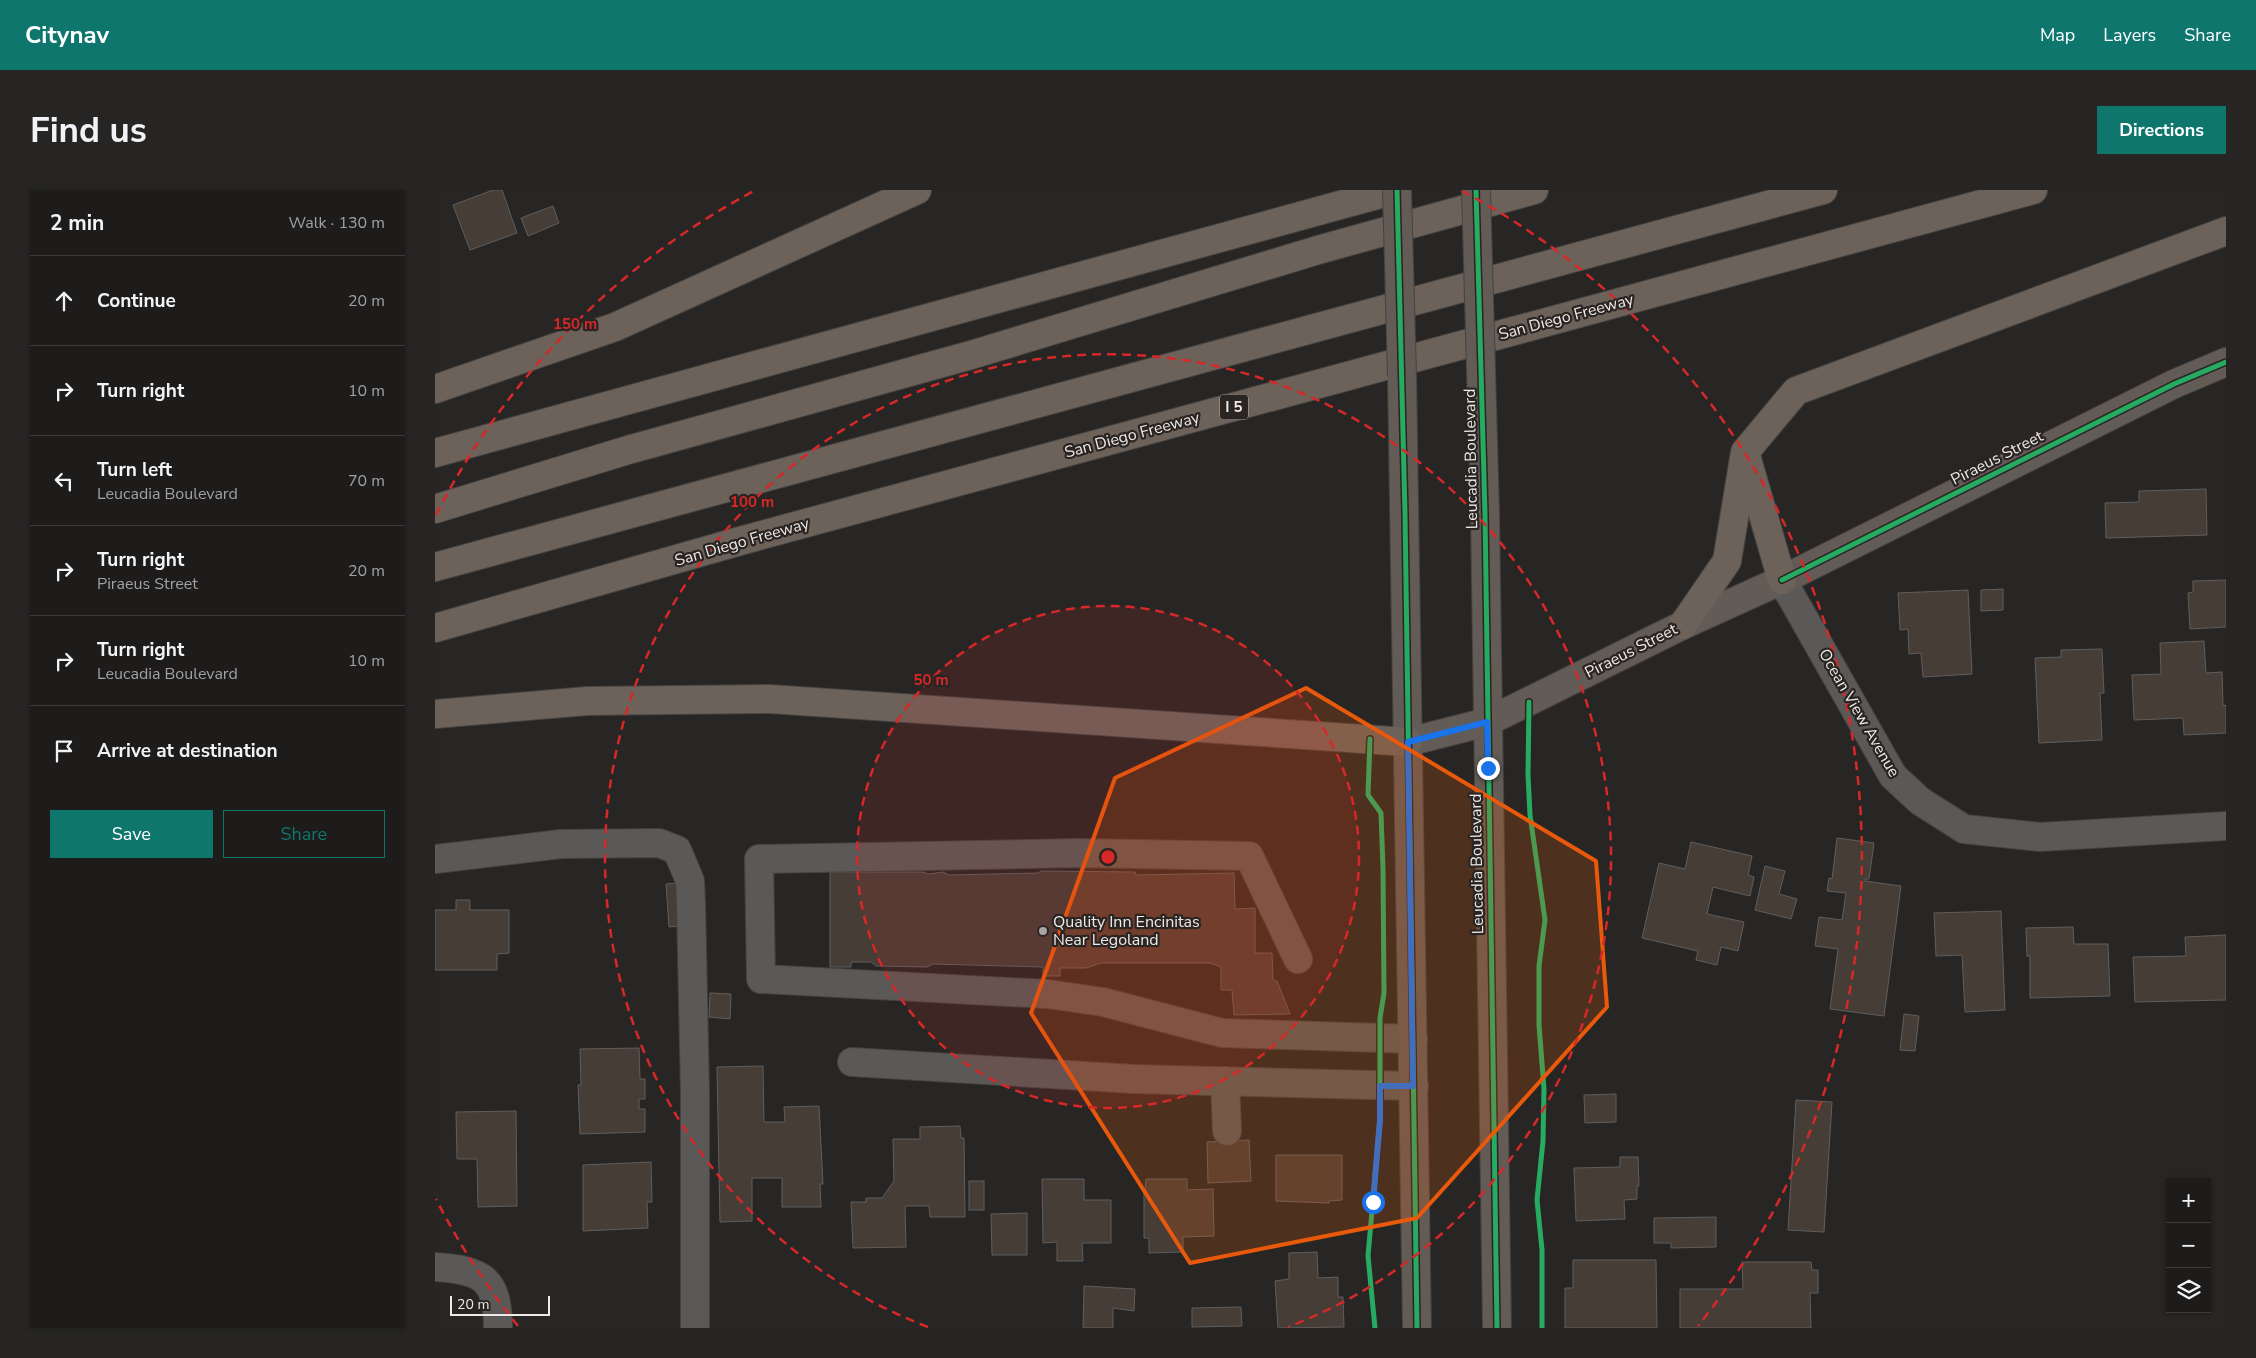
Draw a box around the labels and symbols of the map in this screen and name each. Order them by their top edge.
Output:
street label: San Diego Freeway [1496,288,1637,346]
text: 150 m [553,314,597,334]
street label: Leucadia Boulevard [1459,388,1483,530]
road number: I 5 [1220,394,1248,420]
street label: San Diego Freeway [1062,406,1203,464]
street label: Piraeus Street [1947,425,2047,491]
text: 100 m [730,492,774,512]
street label: San Diego Freeway [672,512,813,572]
street label: Piraeus Street [1581,618,1681,684]
street label: Ocean View Avenue [1813,645,1905,781]
text: 50 m [913,670,949,690]
route end [1477,757,1500,780]
street label: Leucadia Boulevard [1465,793,1489,935]
centre of rings [1099,848,1117,866]
place label: Quality Inn Encinitas Near Legoland [1053,911,1200,951]
marker: Quality Inn Encinitas Near Legoland [1037,925,1049,937]
route start [1362,1191,1385,1214]
scale bar [450,1293,550,1316]

